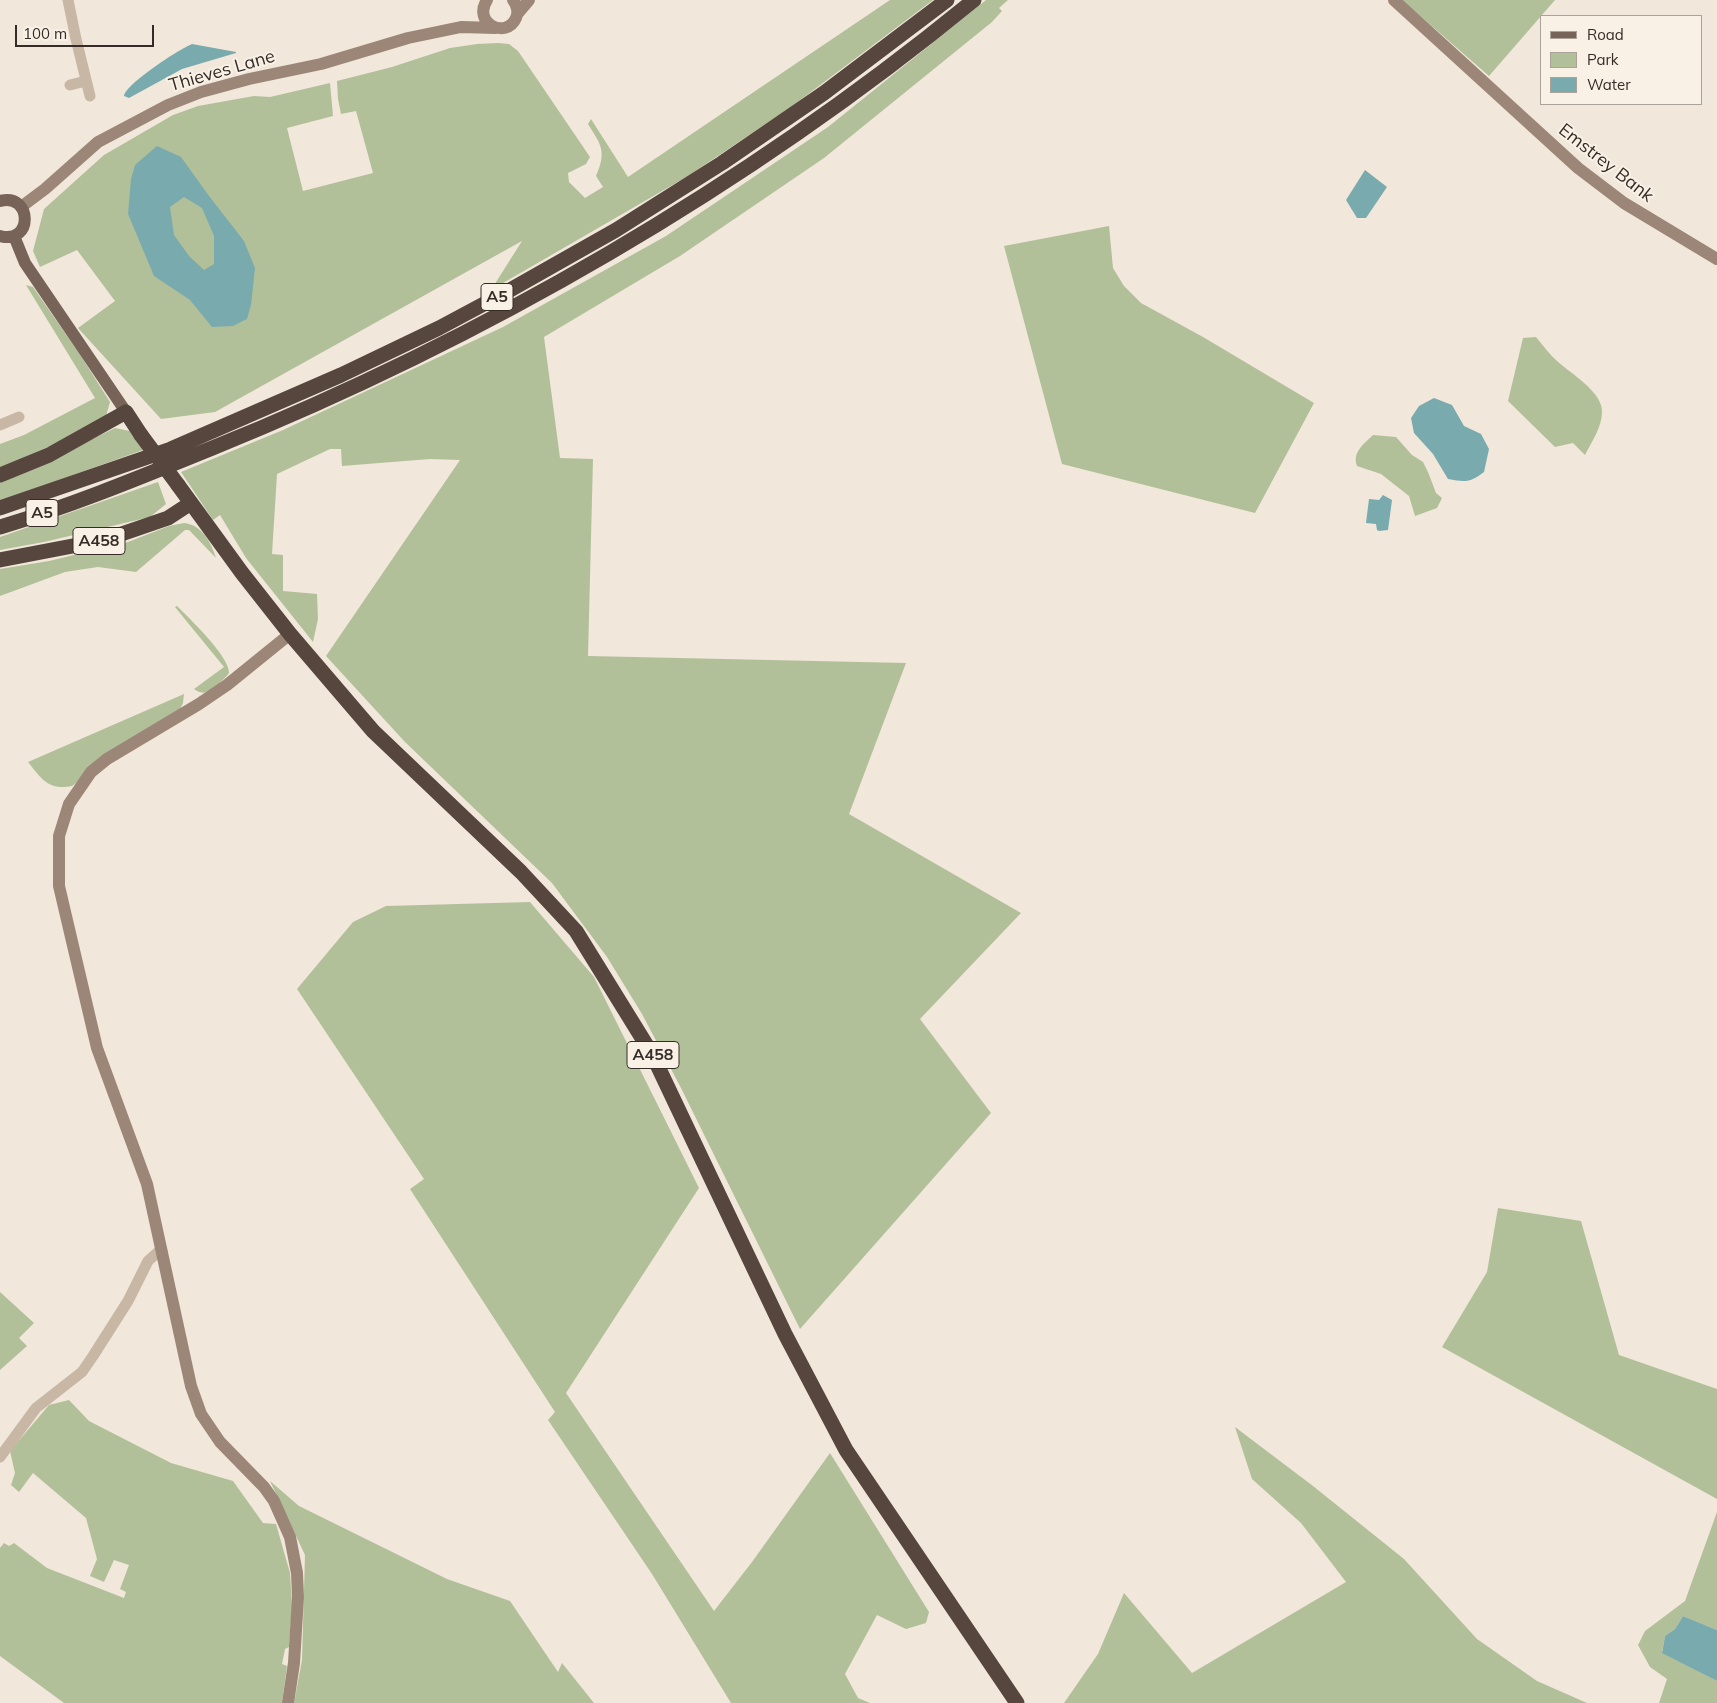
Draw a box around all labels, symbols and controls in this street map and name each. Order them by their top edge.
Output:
scale bar [18,15,156,47]
legend [1540,15,1702,105]
text: 100 m [23,24,67,43]
text: Road [1587,25,1624,44]
street label: Thieves Lane [167,46,277,96]
text: Park [1587,50,1619,69]
text: Water [1587,75,1631,94]
street label: Emstrey Bank [1554,119,1658,207]
road number: A5 [481,284,513,310]
road number: A5 [26,499,58,526]
road number: A458 [73,528,125,554]
road number: A458 [627,1042,679,1068]

